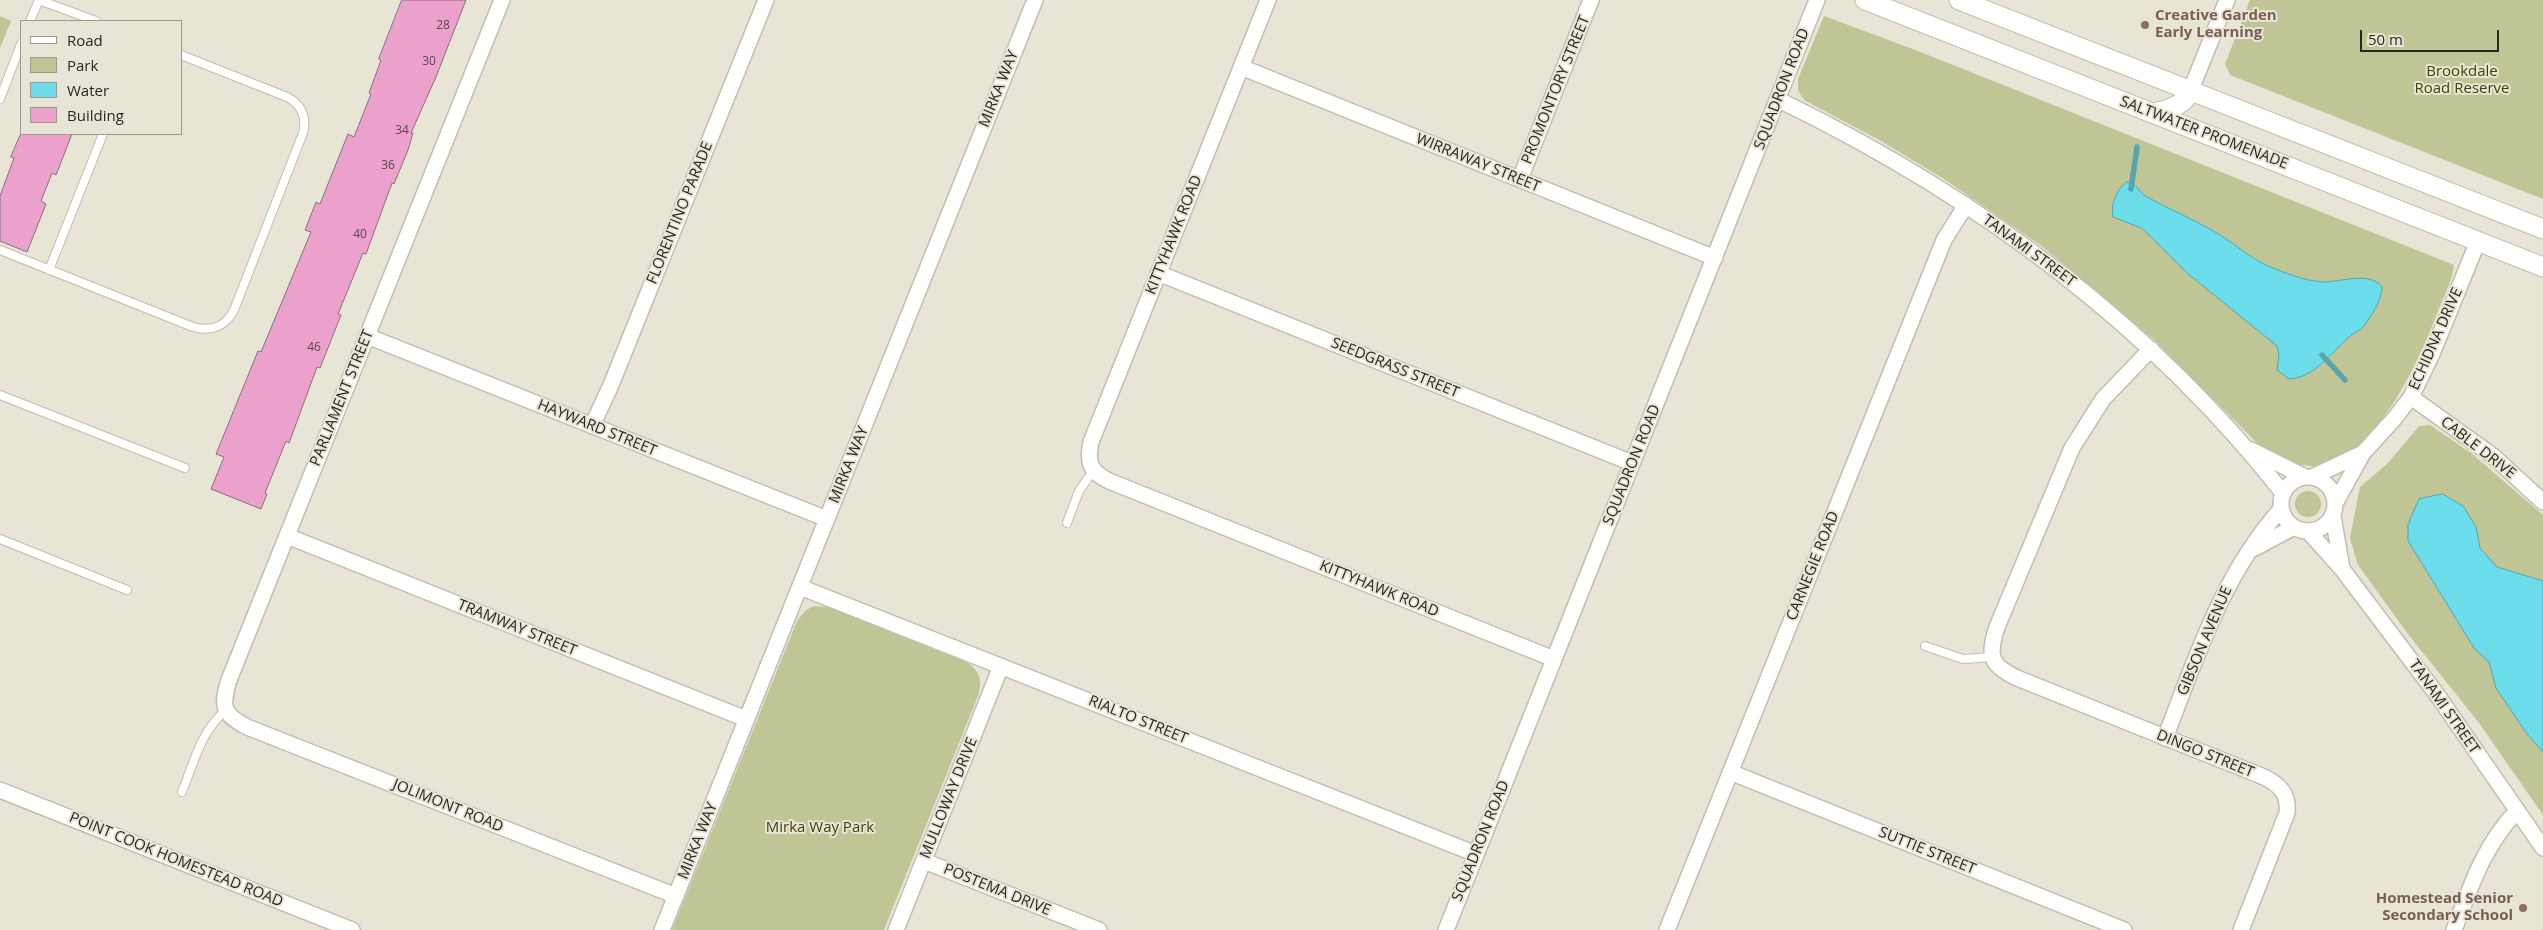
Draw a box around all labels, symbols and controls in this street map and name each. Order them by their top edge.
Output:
place label: Creative Garden Early Learning [2155,7,2277,42]
street label: PROMONTORY STREET [1518,13,1594,167]
house number: 28 [436,19,450,33]
marker: Creative Garden Early Learning [2139,19,2151,31]
legend [20,20,182,135]
scale bar [2363,20,2502,52]
street label: SQUADRON ROAD [1751,26,1813,152]
text: 50 m [2368,29,2403,49]
text: Road [67,30,103,50]
street label: MIRKA WAY [975,48,1023,130]
text: Park [67,55,98,75]
house number: 30 [422,55,436,69]
park label: Brookdale Road Reserve [2415,63,2509,98]
text: Water [67,80,109,100]
street label: SALTWATER PROMENADE [2117,93,2291,173]
text: Building [67,105,124,125]
house number: 34 [395,124,409,138]
street label: WIRRAWAY STREET [1413,130,1543,196]
street label: FLORENTINO PARADE [643,139,717,287]
house number: 36 [381,159,395,173]
street label: KITTYHAWK ROAD [1142,173,1206,297]
street label: TANAMI STREET [1979,211,2079,291]
house number: 40 [353,228,367,242]
street label: ECHIDNA DRIVE [2405,285,2467,393]
street label: PARLIAMENT STREET [306,327,378,469]
street label: SEEDGRASS STREET [1328,334,1462,402]
house number: 46 [307,341,321,355]
street label: HAYWARD STREET [535,396,659,460]
street label: SQUADRON ROAD [1600,402,1664,528]
street label: CABLE DRIVE [2437,413,2519,483]
street label: MIRKA WAY [825,424,873,506]
street label: CARNEGIE ROAD [1783,509,1843,623]
street label: KITTYHAWK ROAD [1317,557,1441,621]
street label: GIBSON AVENUE [2174,584,2236,698]
street label: TRAMWAY STREET [455,596,579,660]
street label: TANAMI STREET [2405,656,2483,758]
street label: RIALTO STREET [1086,692,1190,748]
street label: DINGO STREET [2154,726,2256,782]
street label: MULLOWAY DRIVE [916,735,982,861]
street label: JOLIMONT ROAD [390,776,506,836]
street label: SQUADRON ROAD [1449,778,1513,904]
street label: MIRKA WAY [674,800,722,882]
street label: POINT COOK HOMESTEAD ROAD [66,809,286,911]
park label: Mirka Way Park [766,819,874,837]
street label: SUTTIE STREET [1876,823,1978,879]
street label: POSTEMA DRIVE [941,860,1053,920]
place label: Homestead Senior Secondary School [2376,890,2513,925]
marker: Homestead Senior Secondary School [2517,902,2529,914]

